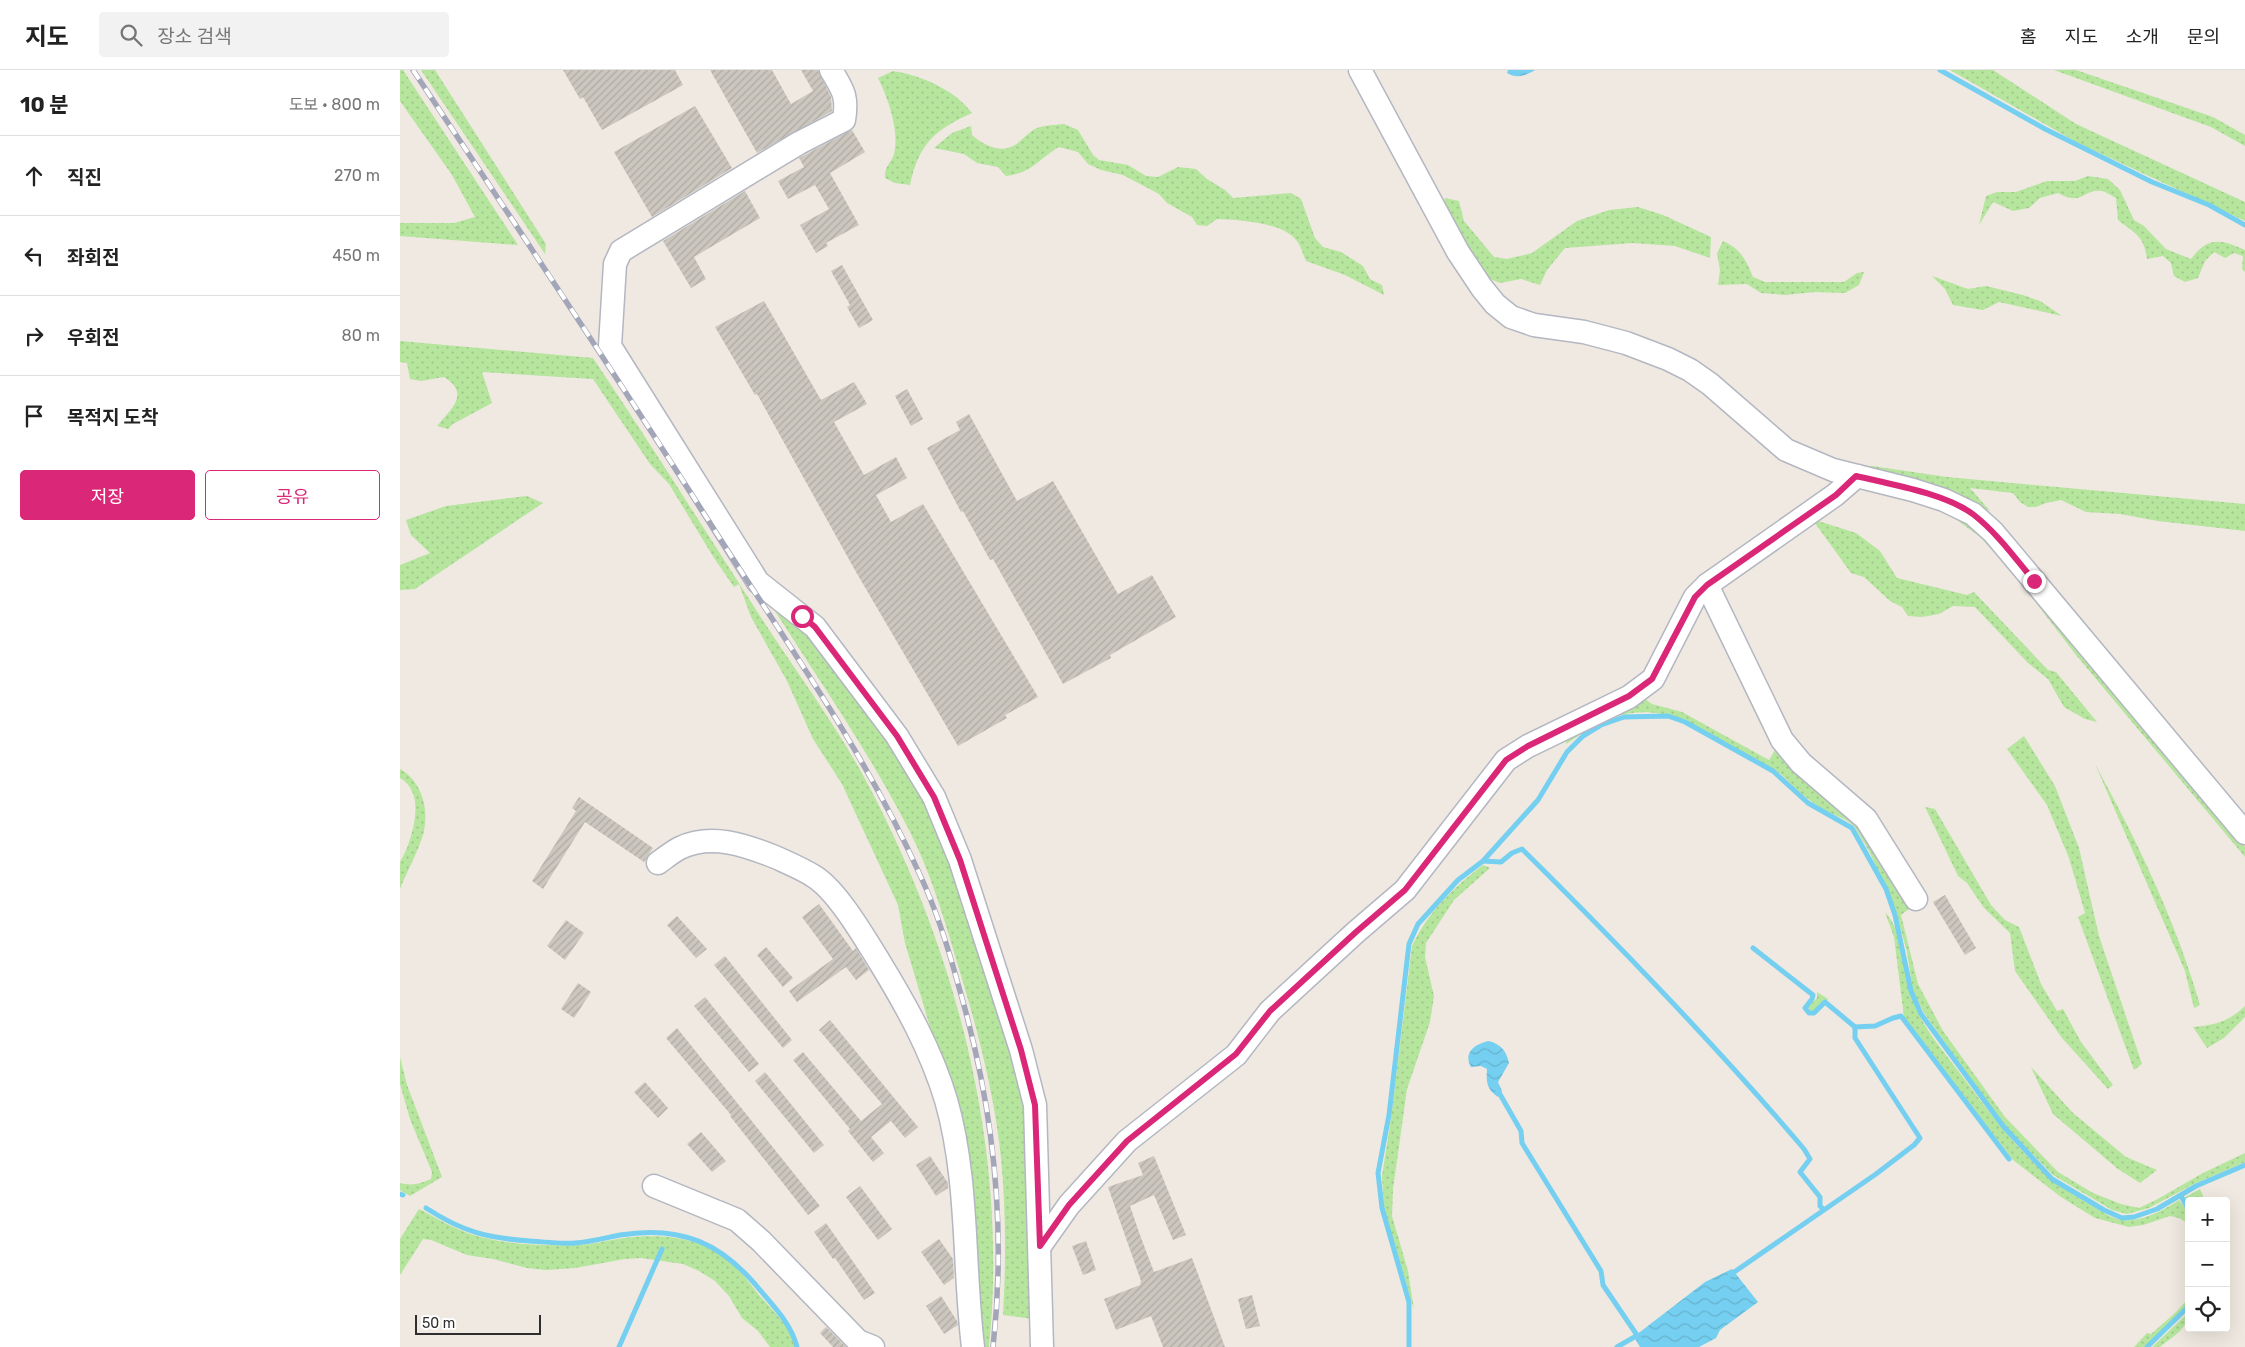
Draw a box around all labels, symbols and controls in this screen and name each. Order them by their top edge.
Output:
search box [99,12,449,57]
icon: search [117,21,145,49]
text: 지도 [25,23,69,51]
text: 장소 검색 [157,25,232,48]
text: 홈 [2020,26,2037,48]
text: 지도 [2065,26,2098,48]
text: 소개 [2126,26,2159,48]
text: 문의 [2187,26,2220,48]
text: 10 분 [20,92,69,117]
text: 도보 · 800 m [289,95,380,114]
icon: ahead [20,162,48,190]
text: 직진 [67,166,102,189]
text: 270 m [334,166,380,185]
icon: left [20,242,48,270]
text: 좌회전 [67,246,119,269]
text: 450 m [332,246,380,265]
icon: right [20,322,48,350]
text: 우회전 [67,326,119,349]
text: 80 m [342,326,380,345]
icon: arrive [20,402,48,430]
text: 목적지 도착 [67,406,158,429]
button: 저장 [20,470,195,520]
button: 공유 [205,470,380,520]
route end [2023,570,2046,593]
route start [791,605,814,628]
map controls [2185,1197,2230,1332]
button: + [2185,1197,2230,1242]
button: − [2185,1242,2230,1287]
button: locate [2185,1287,2230,1332]
scale bar [415,1312,541,1335]
text: 50 m [422,1315,455,1332]

